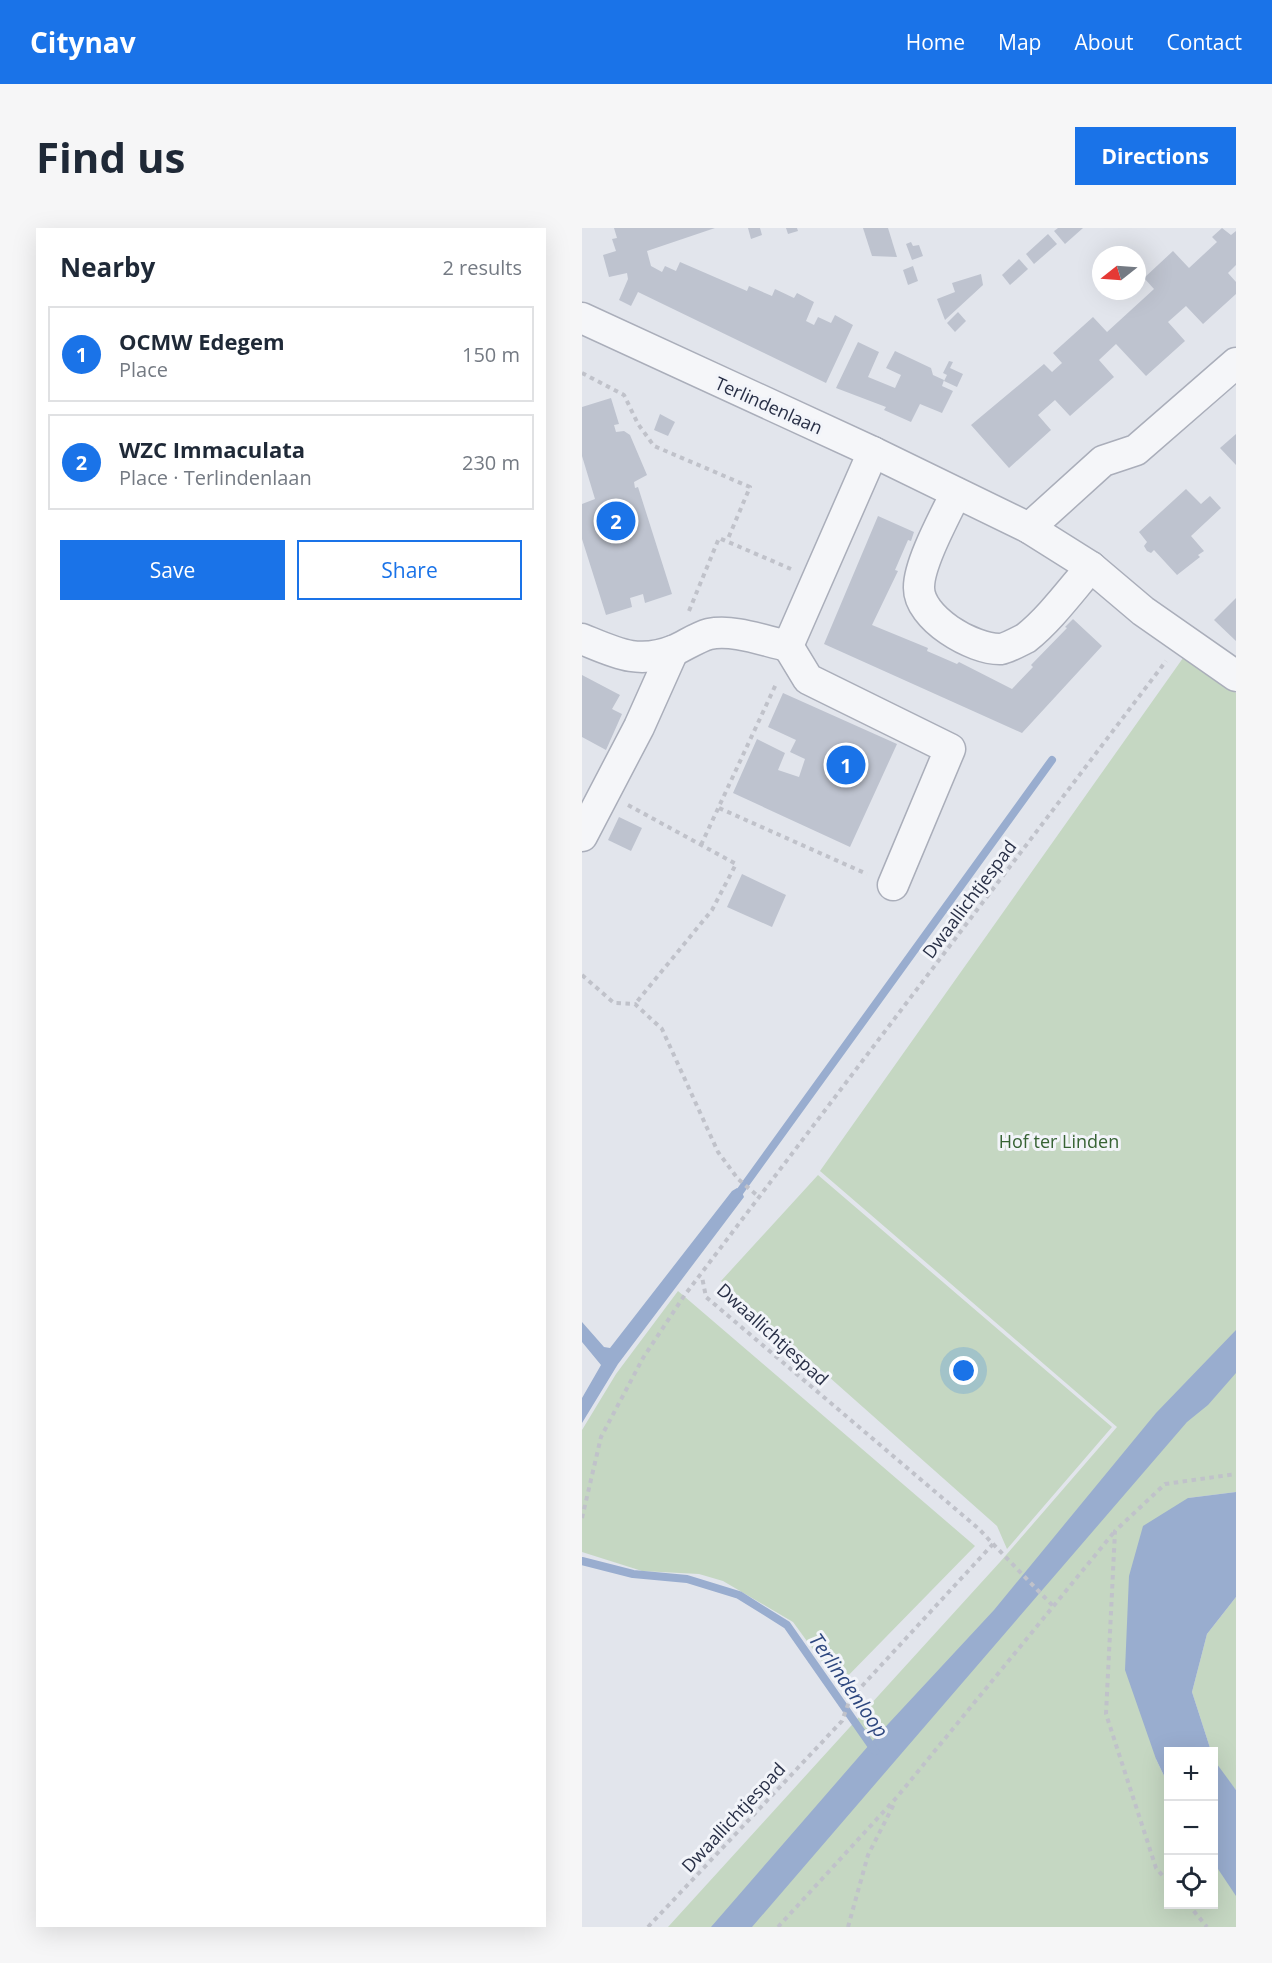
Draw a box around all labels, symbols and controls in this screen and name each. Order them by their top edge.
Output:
text: Citynav [30,23,136,61]
text: Home [906,28,965,56]
text: Map [998,28,1041,56]
text: About [1074,28,1134,56]
text: Contact [1167,28,1242,56]
button: Directions [1075,127,1236,185]
text: Find us [36,128,185,185]
north arrow [1092,246,1146,300]
text: Nearby [60,249,155,285]
text: 2 results [442,254,522,281]
text: OCMW Edegem [119,326,285,356]
text: 1 [76,341,87,368]
text: 150 m [462,341,520,368]
text: Place [119,356,168,383]
street label: Terlindenlaan [711,371,827,439]
text: WZC Immaculata [119,434,305,464]
text: 2 [76,449,87,476]
text: 230 m [462,449,520,476]
text: Place · Terlindenlaan [119,464,312,491]
pin: 2 [597,498,636,544]
button: Save [60,540,285,600]
button: Share [297,540,522,600]
pin: 1 [826,742,866,788]
street label: Dwaallichtjespad [917,835,1021,963]
park label: Hof ter Linden [999,1129,1119,1153]
street label: Dwaallichtjespad [712,1278,834,1390]
your location [949,1356,978,1385]
water label: Terlindenloop [803,1627,895,1743]
map controls [1164,1747,1218,1909]
button: + [1164,1747,1218,1801]
street label: Dwaallichtjespad [676,1757,790,1877]
button: − [1164,1801,1218,1855]
button: locate [1164,1855,1218,1909]

